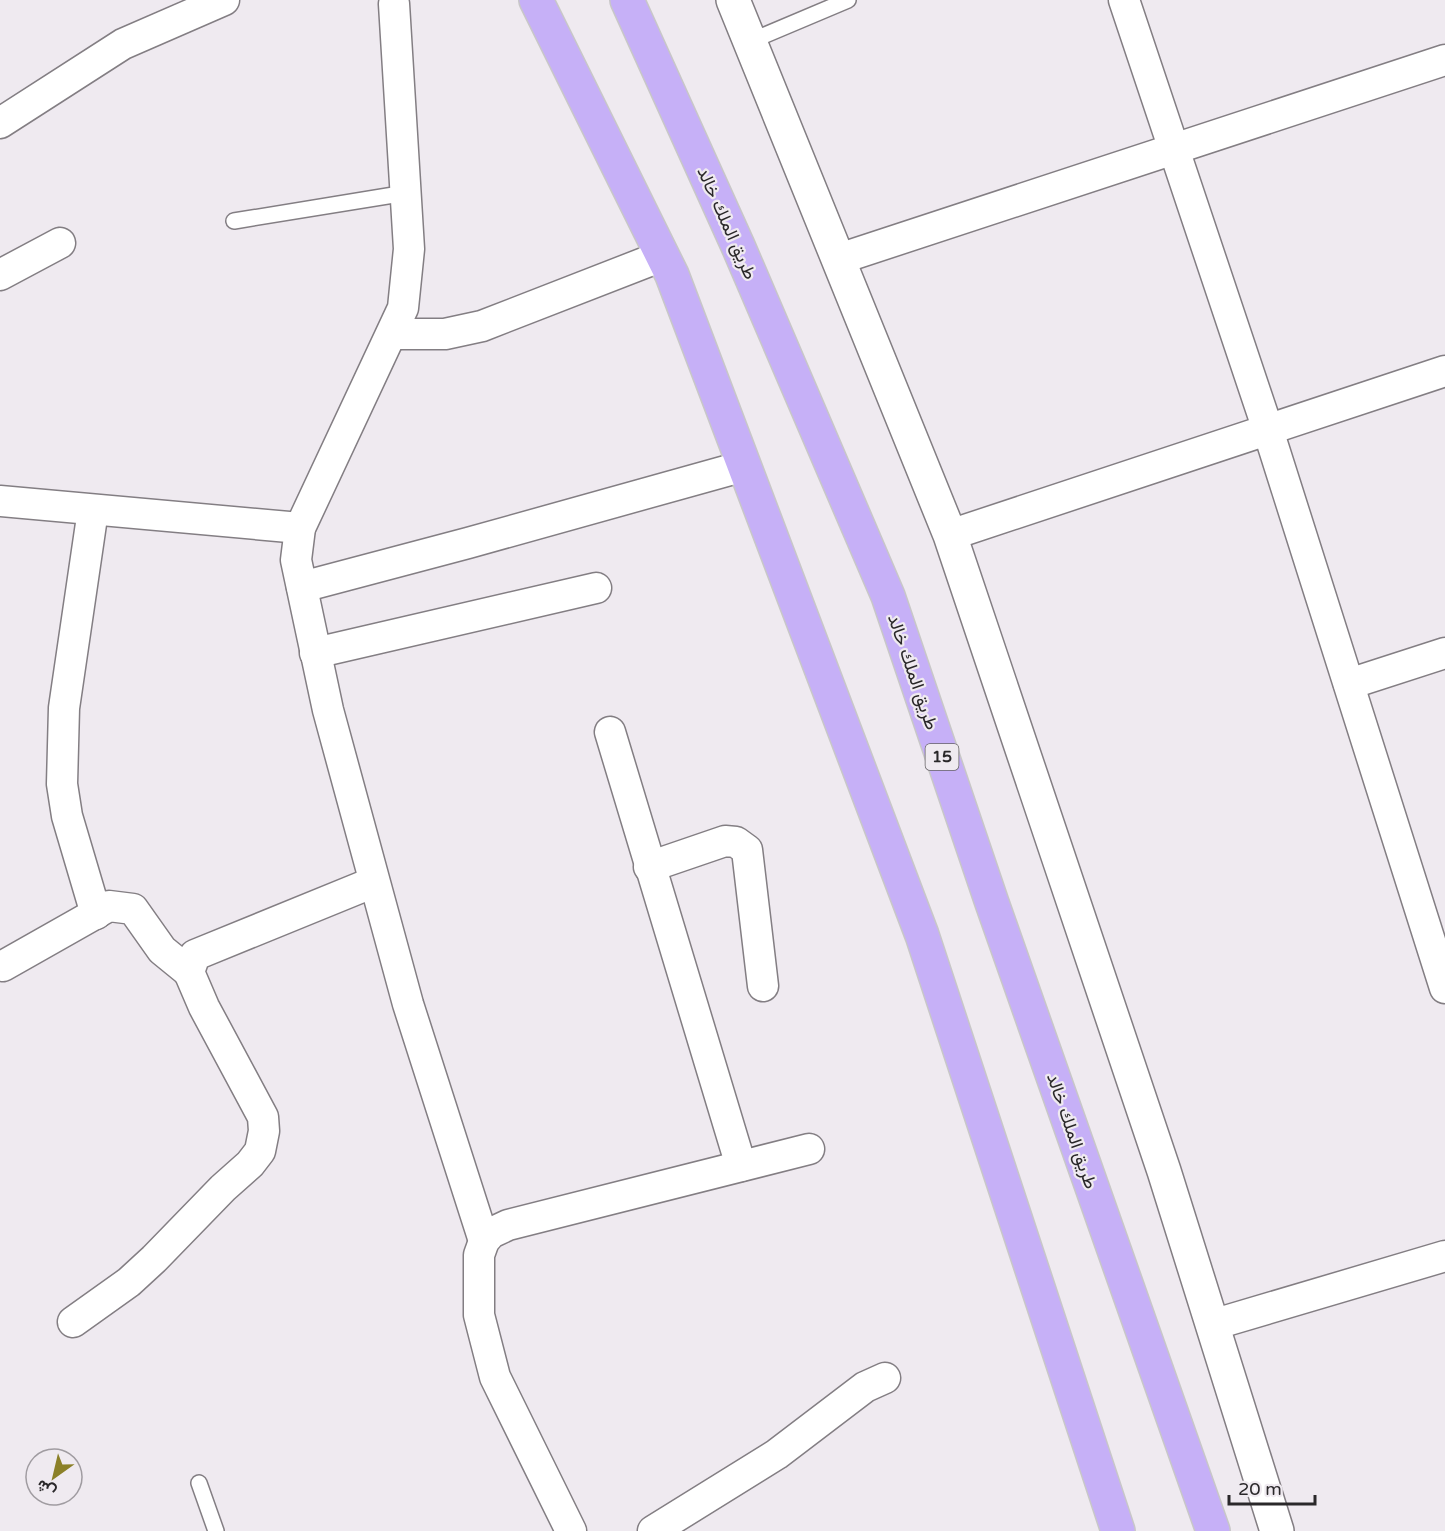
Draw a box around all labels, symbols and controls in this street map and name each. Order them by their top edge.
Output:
street label: طريق الملك خالد [692,163,762,283]
street label: طريق الملك خالد [883,611,943,733]
road number: 15 [926,744,958,770]
street label: طريق الملك خالد [1042,1070,1102,1192]
north arrow [24,1447,84,1507]
scale bar [1229,1468,1314,1506]
text: ش [33,1475,60,1502]
text: 20 m [1238,1478,1282,1500]

